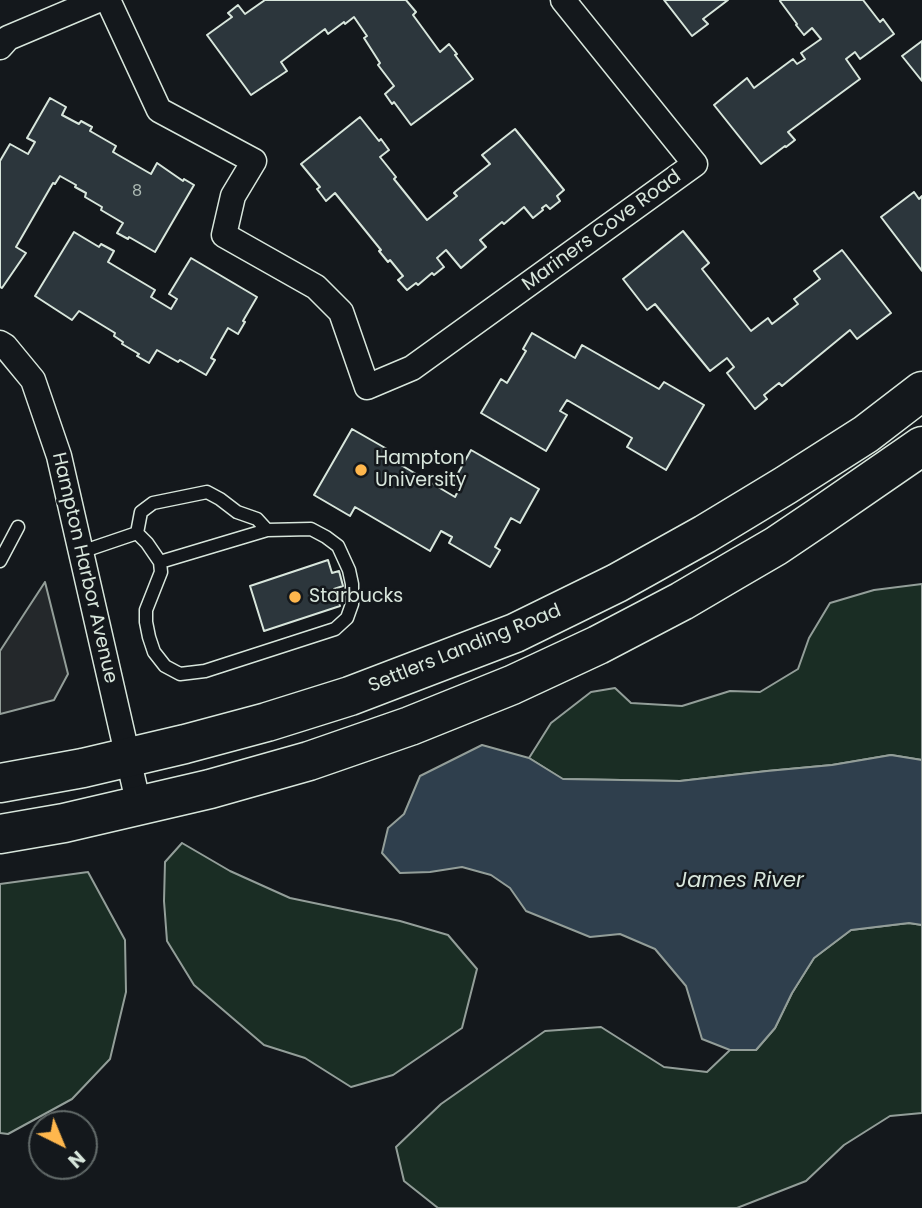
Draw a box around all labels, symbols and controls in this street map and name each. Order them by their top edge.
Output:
street label: Mariners Cove Road [518,166,686,296]
house number: 8 [132,182,142,202]
place label: Hampton University [375,448,466,492]
street label: Hampton Harbor Avenue [46,450,122,686]
marker: Hampton University [353,462,369,478]
place label: Starbucks [309,586,403,608]
marker: Starbucks [287,589,303,605]
street label: Settlers Landing Road [365,600,565,698]
water label: James River [676,869,804,895]
north arrow [28,1110,98,1180]
text: N [62,1145,91,1174]

